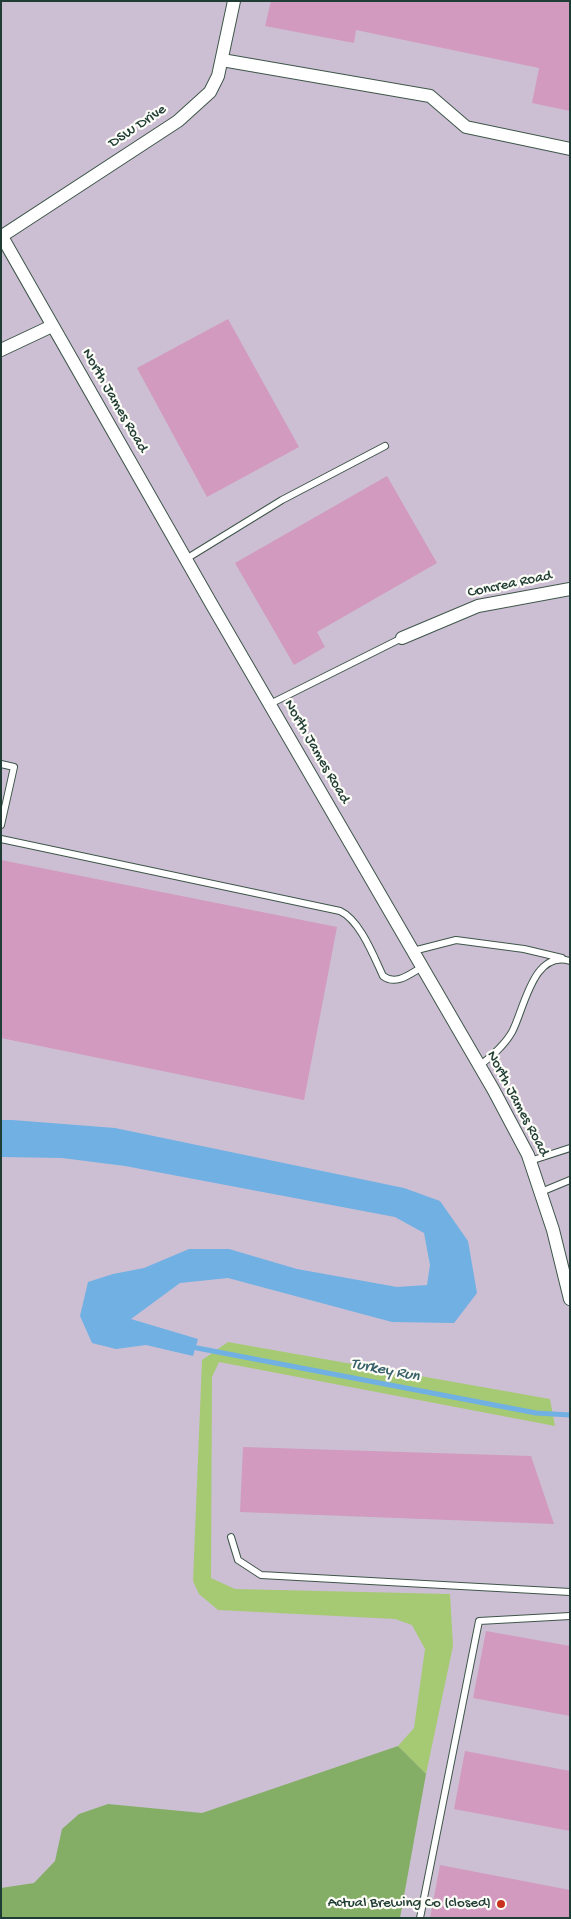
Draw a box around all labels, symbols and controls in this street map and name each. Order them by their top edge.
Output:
street label: DSW Drive [106,101,170,153]
street label: North James Road [77,346,151,456]
street label: Concrea Road [466,567,554,603]
street label: North James Road [279,697,353,807]
street label: North James Road [482,1048,552,1160]
water label: Turkey Run [349,1355,421,1387]
place label: Actual Brewing Co (closed) [328,1895,491,1913]
marker: Actual Brewing Co (closed) [495,1898,507,1910]

